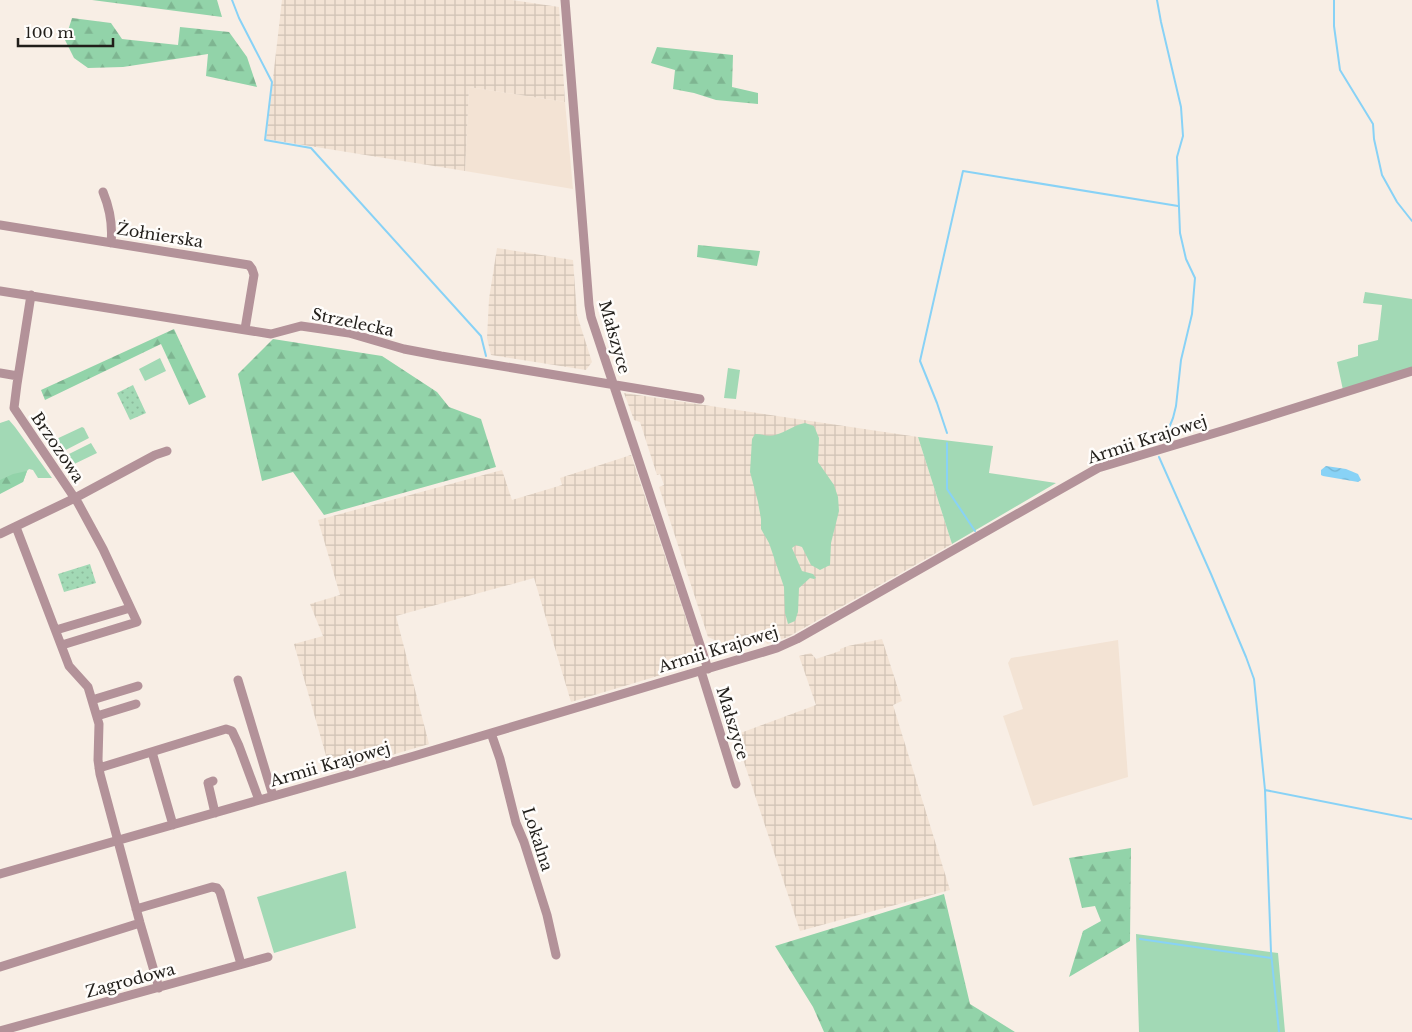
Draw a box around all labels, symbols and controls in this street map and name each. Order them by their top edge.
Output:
scale bar [18,15,112,47]
text: 100 m [25,23,74,42]
street label: Żołnierska [115,218,205,252]
street label: Małszyce [595,298,635,376]
street label: Strzelecka [310,304,396,341]
street label: Brzozowa [27,408,89,486]
street label: Armii Krajowej [1084,410,1209,468]
street label: Armii Krajowej [655,621,780,677]
street label: Małszyce [712,684,754,762]
street label: Armii Krajowej [267,737,392,791]
street label: Lokalna [518,805,558,874]
street label: Zagrodowa [83,958,177,1002]

